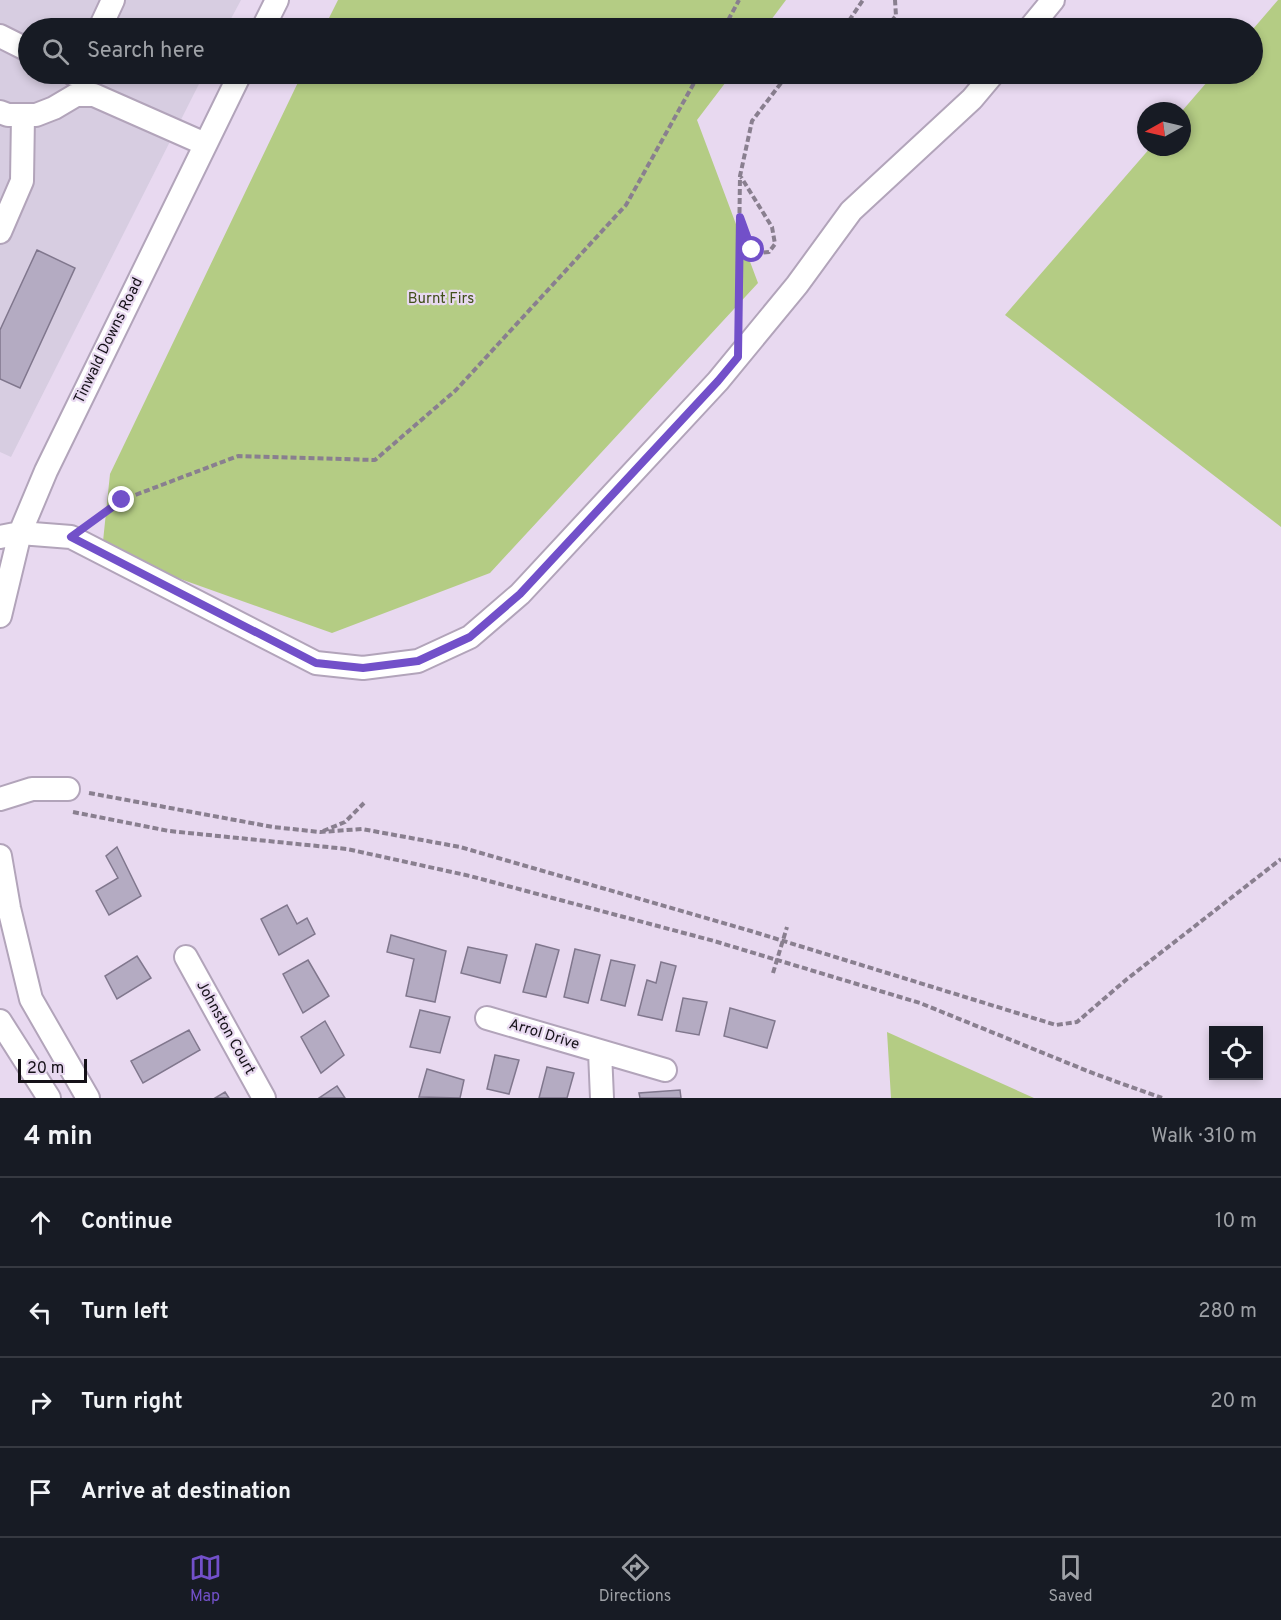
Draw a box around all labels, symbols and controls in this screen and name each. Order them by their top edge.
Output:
search box [18,18,1263,84]
icon: search [39,35,72,68]
text: Search here [87,38,205,65]
north arrow [1137,102,1191,156]
route start [738,236,764,262]
street label: Tinwald Downs Road [70,275,148,407]
park label: Burnt Firs [408,290,474,309]
route end [108,486,134,512]
street label: Johnston Court [191,978,259,1078]
street label: Arrol Drive [506,1015,582,1055]
map controls [1209,1026,1263,1080]
button: locate [1209,1026,1263,1080]
scale bar [18,1056,87,1084]
text: 20 m [27,1059,64,1079]
text: 4 min [24,1121,93,1154]
text: Walk · 310 m [1151,1124,1257,1150]
icon: ahead [24,1206,57,1239]
text: Continue [81,1209,172,1236]
text: 10 m [1215,1209,1257,1235]
icon: left [24,1296,57,1329]
text: Turn left [81,1299,169,1326]
text: 280 m [1198,1299,1257,1325]
icon: right [24,1386,57,1419]
text: Turn right [81,1389,183,1416]
text: 20 m [1210,1389,1257,1415]
icon: arrive [24,1476,57,1509]
text: Arrive at destination [81,1479,291,1506]
tab: Map [189,1551,222,1607]
tab: Directions [599,1551,671,1607]
tab: Saved [1048,1551,1092,1607]

